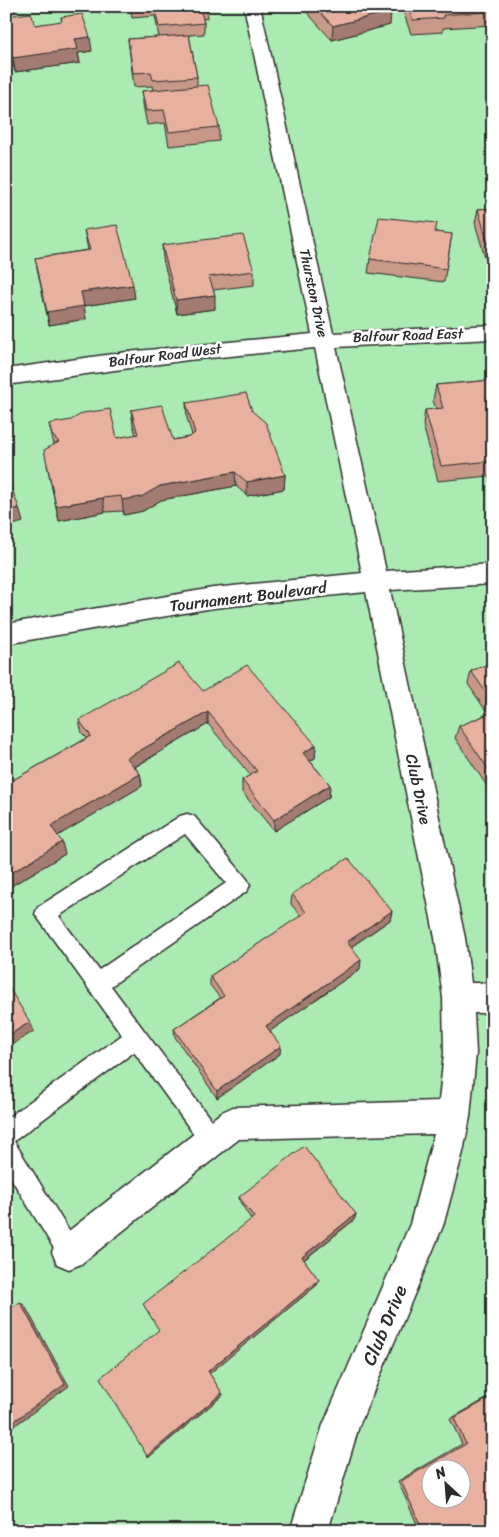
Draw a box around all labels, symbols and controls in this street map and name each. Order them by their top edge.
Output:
street label: Thurston Drive [292,246,335,340]
street label: Balfour Road East [352,321,465,350]
street label: Balfour Road West [107,336,224,375]
street label: Tournament Boulevard [168,572,330,620]
street label: Club Drive [397,751,440,827]
street label: Club Drive [353,1280,416,1371]
text: N [430,1459,451,1487]
north arrow [422,1460,472,1510]

